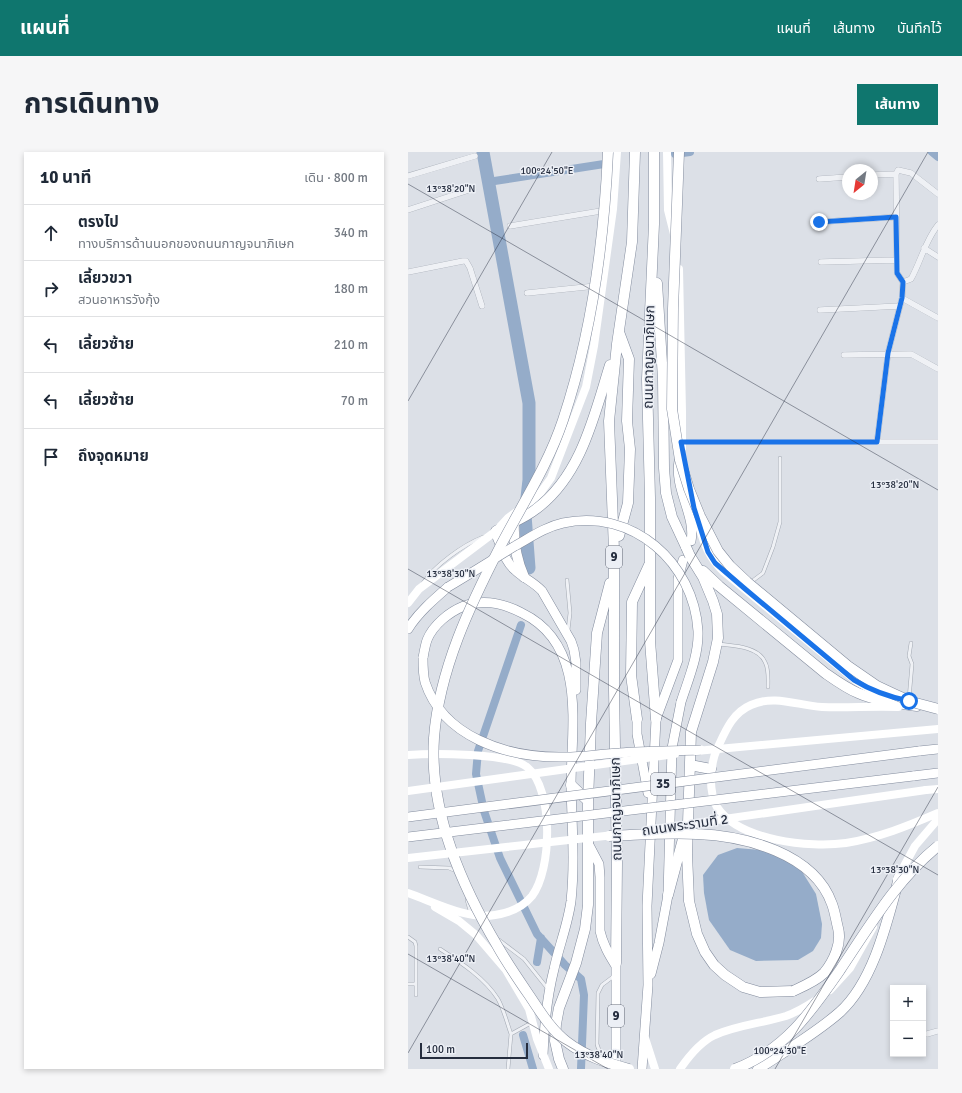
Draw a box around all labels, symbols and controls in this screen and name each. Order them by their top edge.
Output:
text: แผนที่ [20,16,70,40]
text: แผนที่ [777,20,811,37]
text: เส้นทาง [833,20,875,37]
text: บันทึกไว้ [897,20,942,37]
button: เส้นทาง [857,84,938,125]
text: การเดินทาง [24,87,159,121]
north arrow [842,164,878,200]
text: 100°24'50"E [520,165,574,177]
text: 10 นาที [40,167,91,188]
text: เดิน · 800 m [304,170,368,186]
text: 13°38'20"N [427,183,475,195]
text: ตรงไป [78,213,119,231]
route end [810,213,828,231]
icon: ahead [40,222,62,244]
text: 340 m [334,225,368,241]
text: ทางบริการด้านนอกของถนนกาญจนาภิเษก [78,236,294,252]
text: เลี้ยวขวา [78,269,132,287]
icon: right [40,278,62,300]
text: 180 m [334,281,368,297]
text: สวนอาหารวังกุ้ง [78,292,160,308]
street label: ถนนกาญจนาภิเษก [640,305,658,409]
icon: left [40,334,62,356]
text: เลี้ยวซ้าย [78,335,134,353]
text: 210 m [334,337,368,353]
icon: left [40,390,62,412]
text: เลี้ยวซ้าย [78,391,134,409]
text: 70 m [341,393,368,409]
icon: arrive [40,446,62,468]
text: ถึงจุดหมาย [78,447,149,465]
text: 13°38'20"N [871,479,919,491]
road number: 9 [606,546,622,568]
text: 13°38'30"N [427,568,475,580]
route start [900,692,918,710]
street label: ถนนกาญจนาภิเษก [607,757,625,861]
road number: 35 [651,773,675,795]
street label: ถนนพระรามที่ 2 [640,809,729,839]
text: 13°38'30"N [871,864,919,876]
text: 13°38'40"N [427,953,475,965]
map controls [890,985,926,1057]
button: + [890,985,926,1021]
road number: 9 [608,1005,624,1027]
button: − [890,1021,926,1057]
scale bar [420,1041,528,1060]
text: 100 m [426,1043,455,1056]
text: 100°24'30"E [753,1045,807,1057]
text: 13°38'40"N [575,1049,623,1061]

